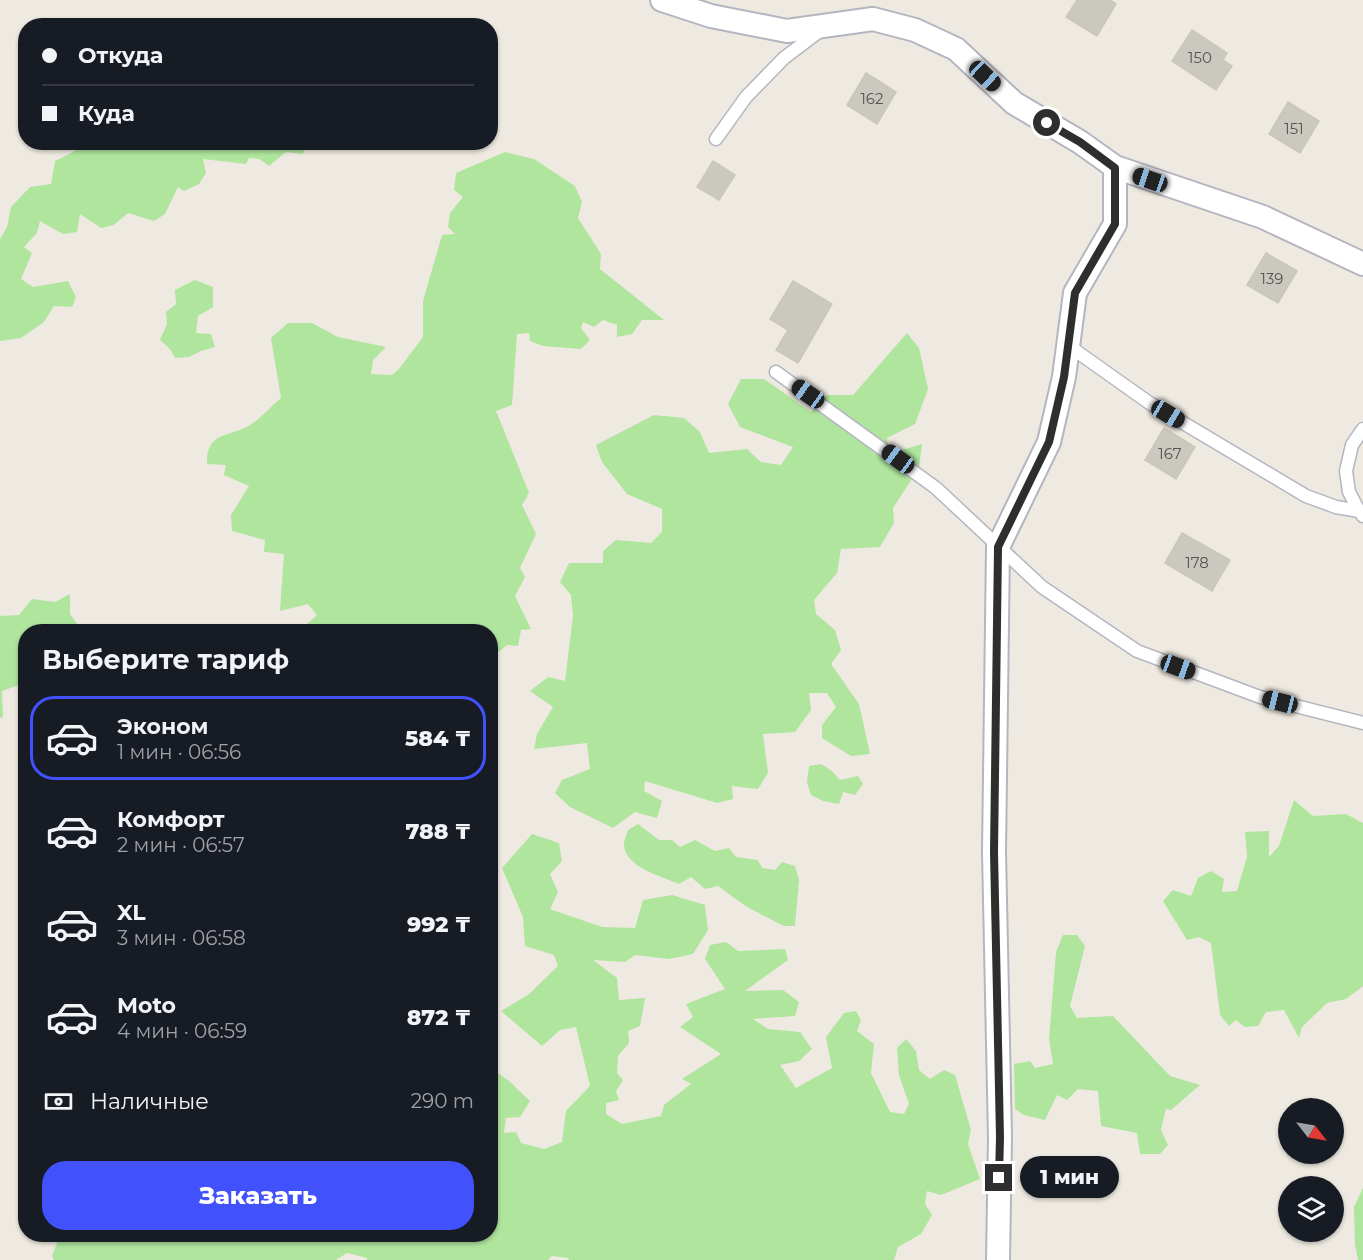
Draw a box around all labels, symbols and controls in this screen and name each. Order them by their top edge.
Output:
text: Откуда [78,42,163,69]
house number: 150 [1188,48,1212,67]
car [966,57,1004,95]
house number: 162 [860,89,884,108]
text: Куда [78,100,135,127]
route start [1033,109,1060,136]
house number: 151 [1284,119,1304,138]
car [1130,166,1170,194]
house number: 139 [1260,269,1284,288]
car [788,376,828,412]
car [1148,397,1188,431]
car [878,441,918,477]
house number: 167 [1158,444,1182,463]
house number: 178 [1185,553,1209,572]
text: Выберите тариф [42,643,289,676]
car [1158,652,1198,682]
car [1260,689,1300,715]
icon: car [45,711,99,765]
text: Эконом [117,713,208,740]
text: 584 ₸ [405,725,471,752]
text: 1 мин · 06:56 [117,740,241,764]
icon: car [45,804,99,858]
text: Комфорт [117,806,225,833]
text: 788 ₸ [405,818,471,845]
text: 2 мин · 06:57 [117,833,245,857]
icon: car [45,897,99,951]
text: XL [117,899,146,926]
text: 992 ₸ [407,911,471,938]
text: 3 мин · 06:58 [117,926,246,950]
icon: car [45,990,99,1044]
text: Moto [117,992,176,1019]
text: 872 ₸ [407,1004,471,1031]
text: 4 мин · 06:59 [117,1019,247,1043]
icon: cash [42,1085,75,1118]
text: Наличные [90,1088,209,1115]
text: 290 m [411,1089,474,1113]
north arrow [1278,1098,1344,1164]
map controls [1278,1098,1344,1242]
callout: 1 мин [1020,1157,1119,1199]
button: Заказать [42,1161,474,1230]
route end [985,1164,1012,1191]
text: 1 мин [1040,1165,1099,1189]
button: layers [1278,1176,1344,1242]

